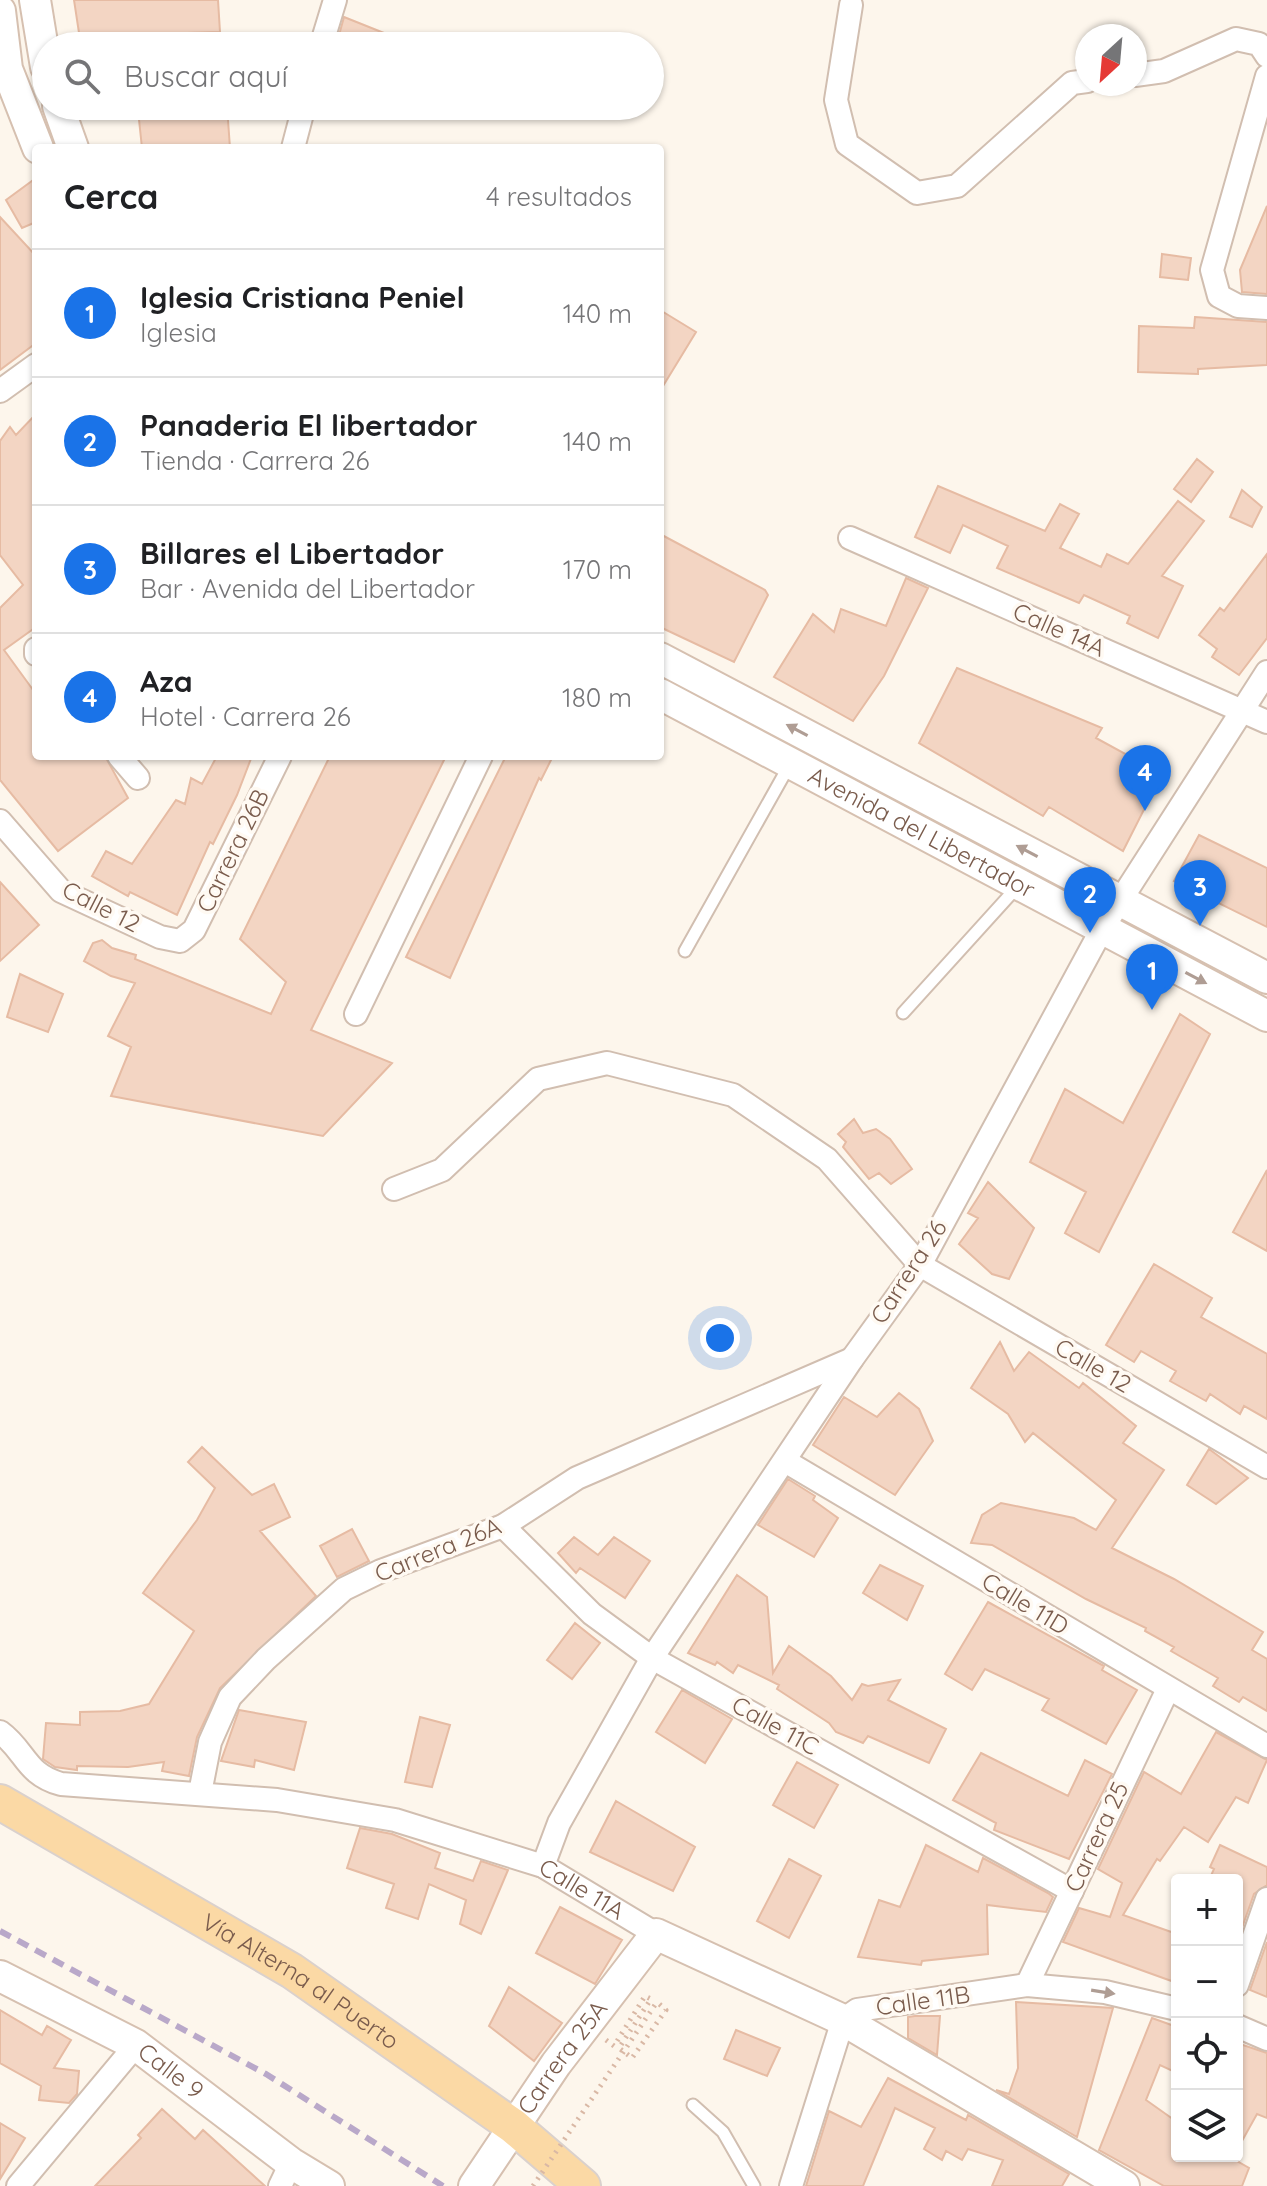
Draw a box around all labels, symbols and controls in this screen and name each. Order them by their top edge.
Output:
north arrow [1075,24,1147,96]
search box [32,32,664,120]
icon: search [60,54,104,98]
text: Buscar aquí [124,57,288,95]
text: Cerca [64,175,158,218]
text: 4 resultados [486,180,632,213]
text: Iglesia Cristiana Peniel [140,278,465,316]
text: 1 [85,297,95,330]
text: 140 m [563,297,632,330]
text: Iglesia [140,316,217,349]
text: Panaderia El libertador [140,406,477,444]
text: 2 [83,425,97,458]
text: 140 m [563,425,632,458]
text: Tienda · Carrera 26 [140,444,370,477]
text: Billares el Libertador [140,534,444,572]
text: 3 [83,553,97,586]
text: 170 m [563,553,632,586]
text: Bar · Avenida del Libertador [140,572,475,605]
street label: Calle 14A [1009,595,1110,663]
text: Aza [140,662,193,700]
text: 4 [82,681,98,714]
text: 180 m [562,681,632,714]
text: Hotel · Carrera 26 [140,700,351,733]
one-way arrow [785,723,808,736]
pin: 4 [1119,745,1171,811]
street label: Avenida del Libertador [804,759,1040,904]
street label: Carrera 26B [189,784,275,917]
one-way arrow [1016,844,1038,858]
pin: 3 [1174,860,1226,926]
pin: 2 [1064,867,1116,933]
street label: Calle 12 [58,874,145,938]
pin: 1 [1126,944,1178,1010]
one-way arrow [1185,972,1208,985]
street label: Carrera 26 [863,1214,953,1329]
your location [700,1318,740,1358]
street label: Calle 12 [1050,1331,1137,1399]
street label: Carrera 26A [370,1510,505,1588]
street label: Calle 11D [977,1566,1074,1641]
street label: Calle 11C [727,1689,824,1761]
street label: Carrera 25 [1058,1777,1135,1896]
street label: Calle 11A [534,1851,630,1926]
map controls [1171,1874,1243,2162]
button: + [1171,1874,1243,1946]
street label: Vía Alterna al Puerto [197,1906,405,2055]
button: − [1171,1946,1243,2018]
street label: Calle 11B [874,1979,972,2021]
one-way arrow [1090,1987,1115,1999]
street label: Carrera 25A [510,1994,613,2120]
button: locate [1171,2018,1243,2090]
street label: Calle 9 [132,2036,210,2105]
button: layers [1171,2090,1243,2162]

